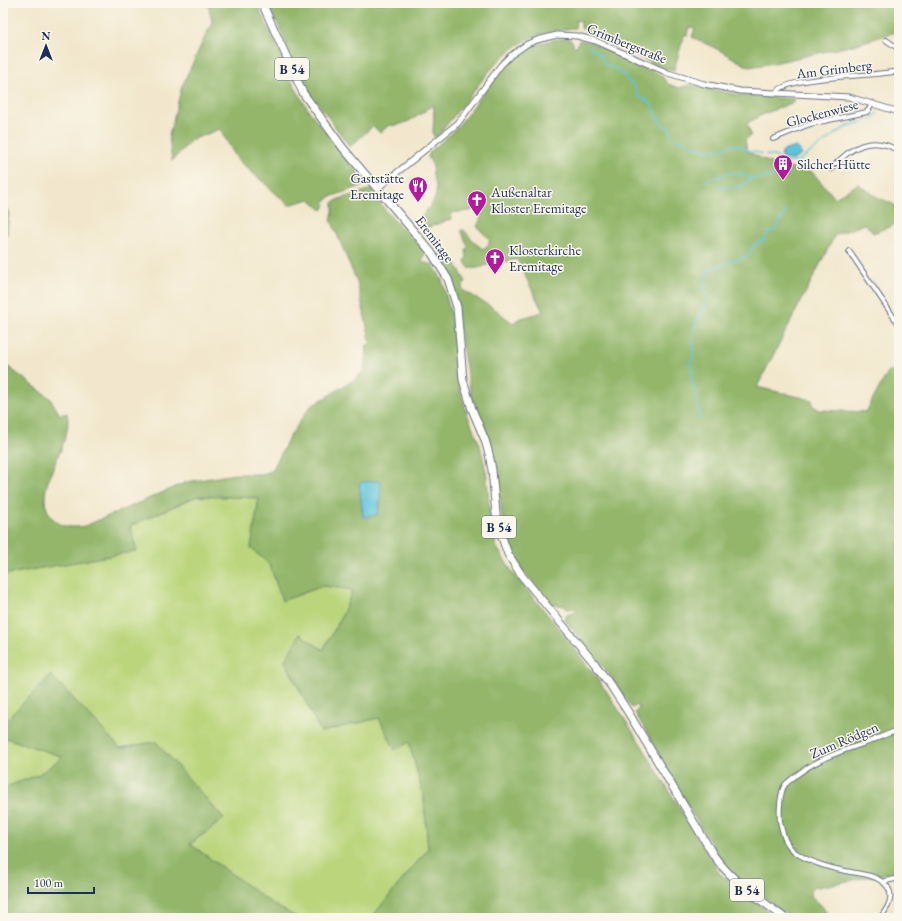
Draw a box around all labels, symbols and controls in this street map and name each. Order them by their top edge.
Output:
street label: Grimbergstraße [585,19,670,67]
north arrow [26,26,66,66]
text: N [42,29,51,43]
street label: Am Grimberg [794,55,874,83]
road number: B 54 [275,58,309,80]
street label: Glockenwiese [784,95,860,131]
building icon: Silcher-Hütte [772,153,794,181]
place label: Silcher-Hütte [797,155,871,173]
place label: Gaststätte Eremitage [350,169,405,203]
restaurant icon: Gaststätte Eremitage [407,175,429,203]
place label: Außenaltar Kloster Eremitage [490,183,587,217]
church icon: Außenaltar Kloster Eremitage [466,189,488,217]
street label: Eremitage [412,212,459,266]
place label: Klosterkirche Eremitage [509,241,581,275]
church icon: Klosterkirche Eremitage [484,247,506,275]
road number: B 54 [482,516,516,538]
street label: Zum Rödgen [807,717,881,762]
scale bar [28,869,94,895]
text: 100 m [34,875,64,891]
road number: B 54 [730,879,764,901]

